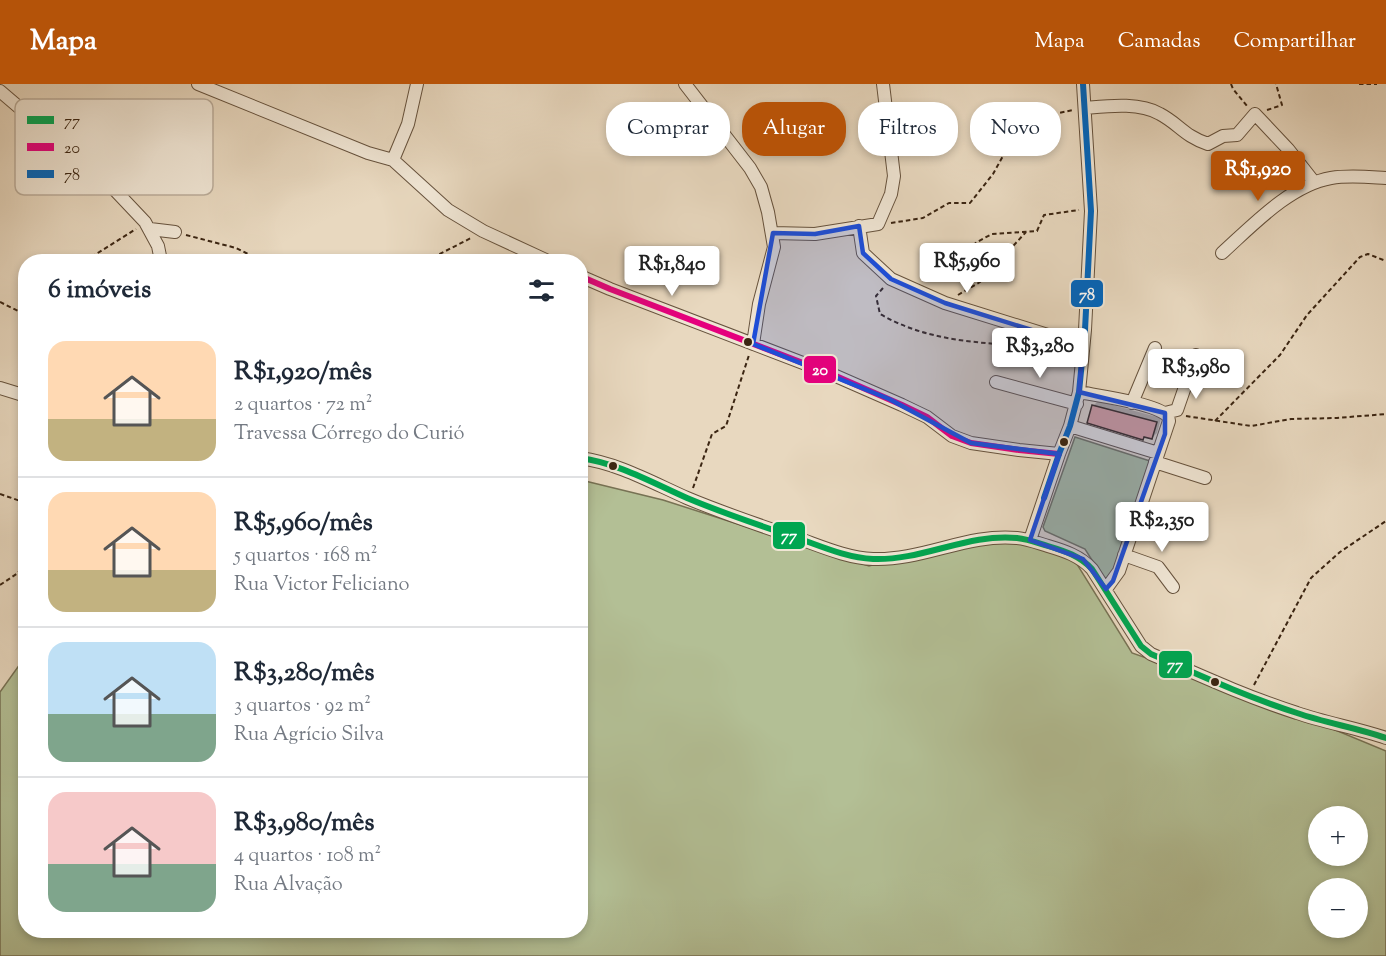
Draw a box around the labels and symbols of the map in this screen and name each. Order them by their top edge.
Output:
legend [15,99,213,195]
text: 77 [64,111,80,134]
text: 20 [64,138,80,161]
pin: R$1,920 [1203,151,1313,202]
text: 78 [64,165,80,188]
pin: R$5,960 [912,243,1022,294]
pin: R$1,840 [617,246,727,297]
line badge: 78 [1070,279,1104,308]
text: 78 [1079,285,1095,308]
pin: R$3,280 [985,328,1095,379]
unlabelled marker [742,336,754,348]
pin: R$3,980 [1141,349,1251,400]
line badge: 20 [803,355,837,384]
text: 20 [812,360,829,383]
unlabelled marker [1058,436,1070,448]
unlabelled marker [607,460,619,472]
pin: R$2,350 [1107,502,1217,553]
line badge: 77 [772,521,806,550]
text: 77 [781,526,798,549]
line badge: 77 [1158,650,1193,679]
text: 77 [1167,655,1184,678]
unlabelled marker [1209,676,1221,688]

